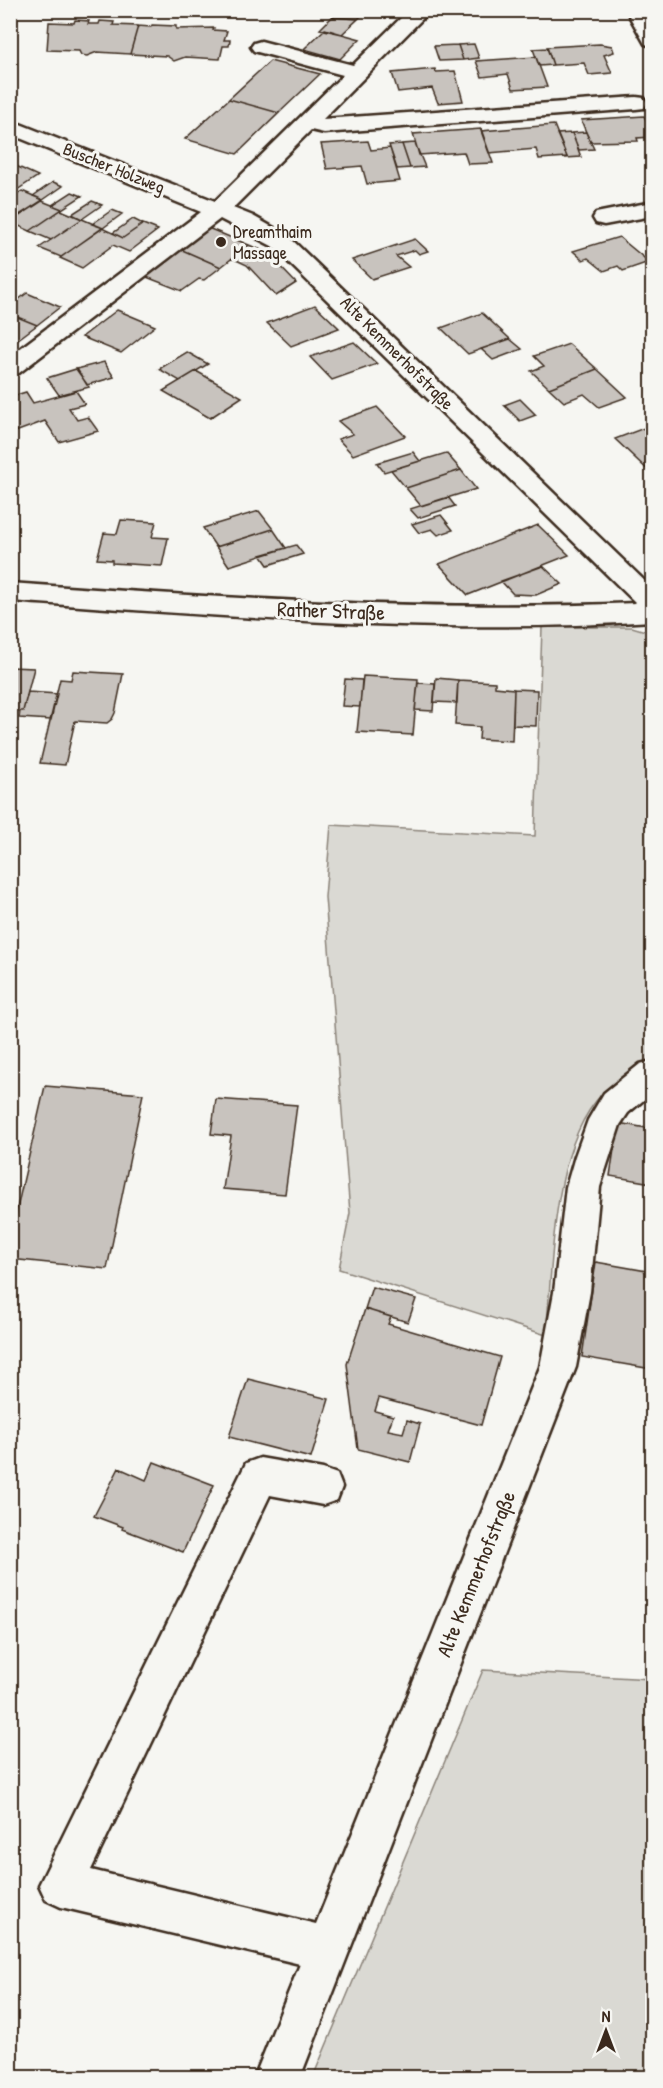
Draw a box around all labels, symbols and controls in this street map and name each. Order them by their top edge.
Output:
street label: Buscher Holzweg [60,136,169,199]
place label: Dreamthaim Massage [233,219,312,265]
marker: Dreamthaim Massage [214,235,228,249]
street label: Alte Kemmerhofstraße [335,290,460,415]
street label: Rather Straße [277,594,385,627]
street label: Alte Kemmerhofstraße [429,1487,522,1661]
north arrow [576,2001,636,2061]
text: N [602,2005,611,2027]

